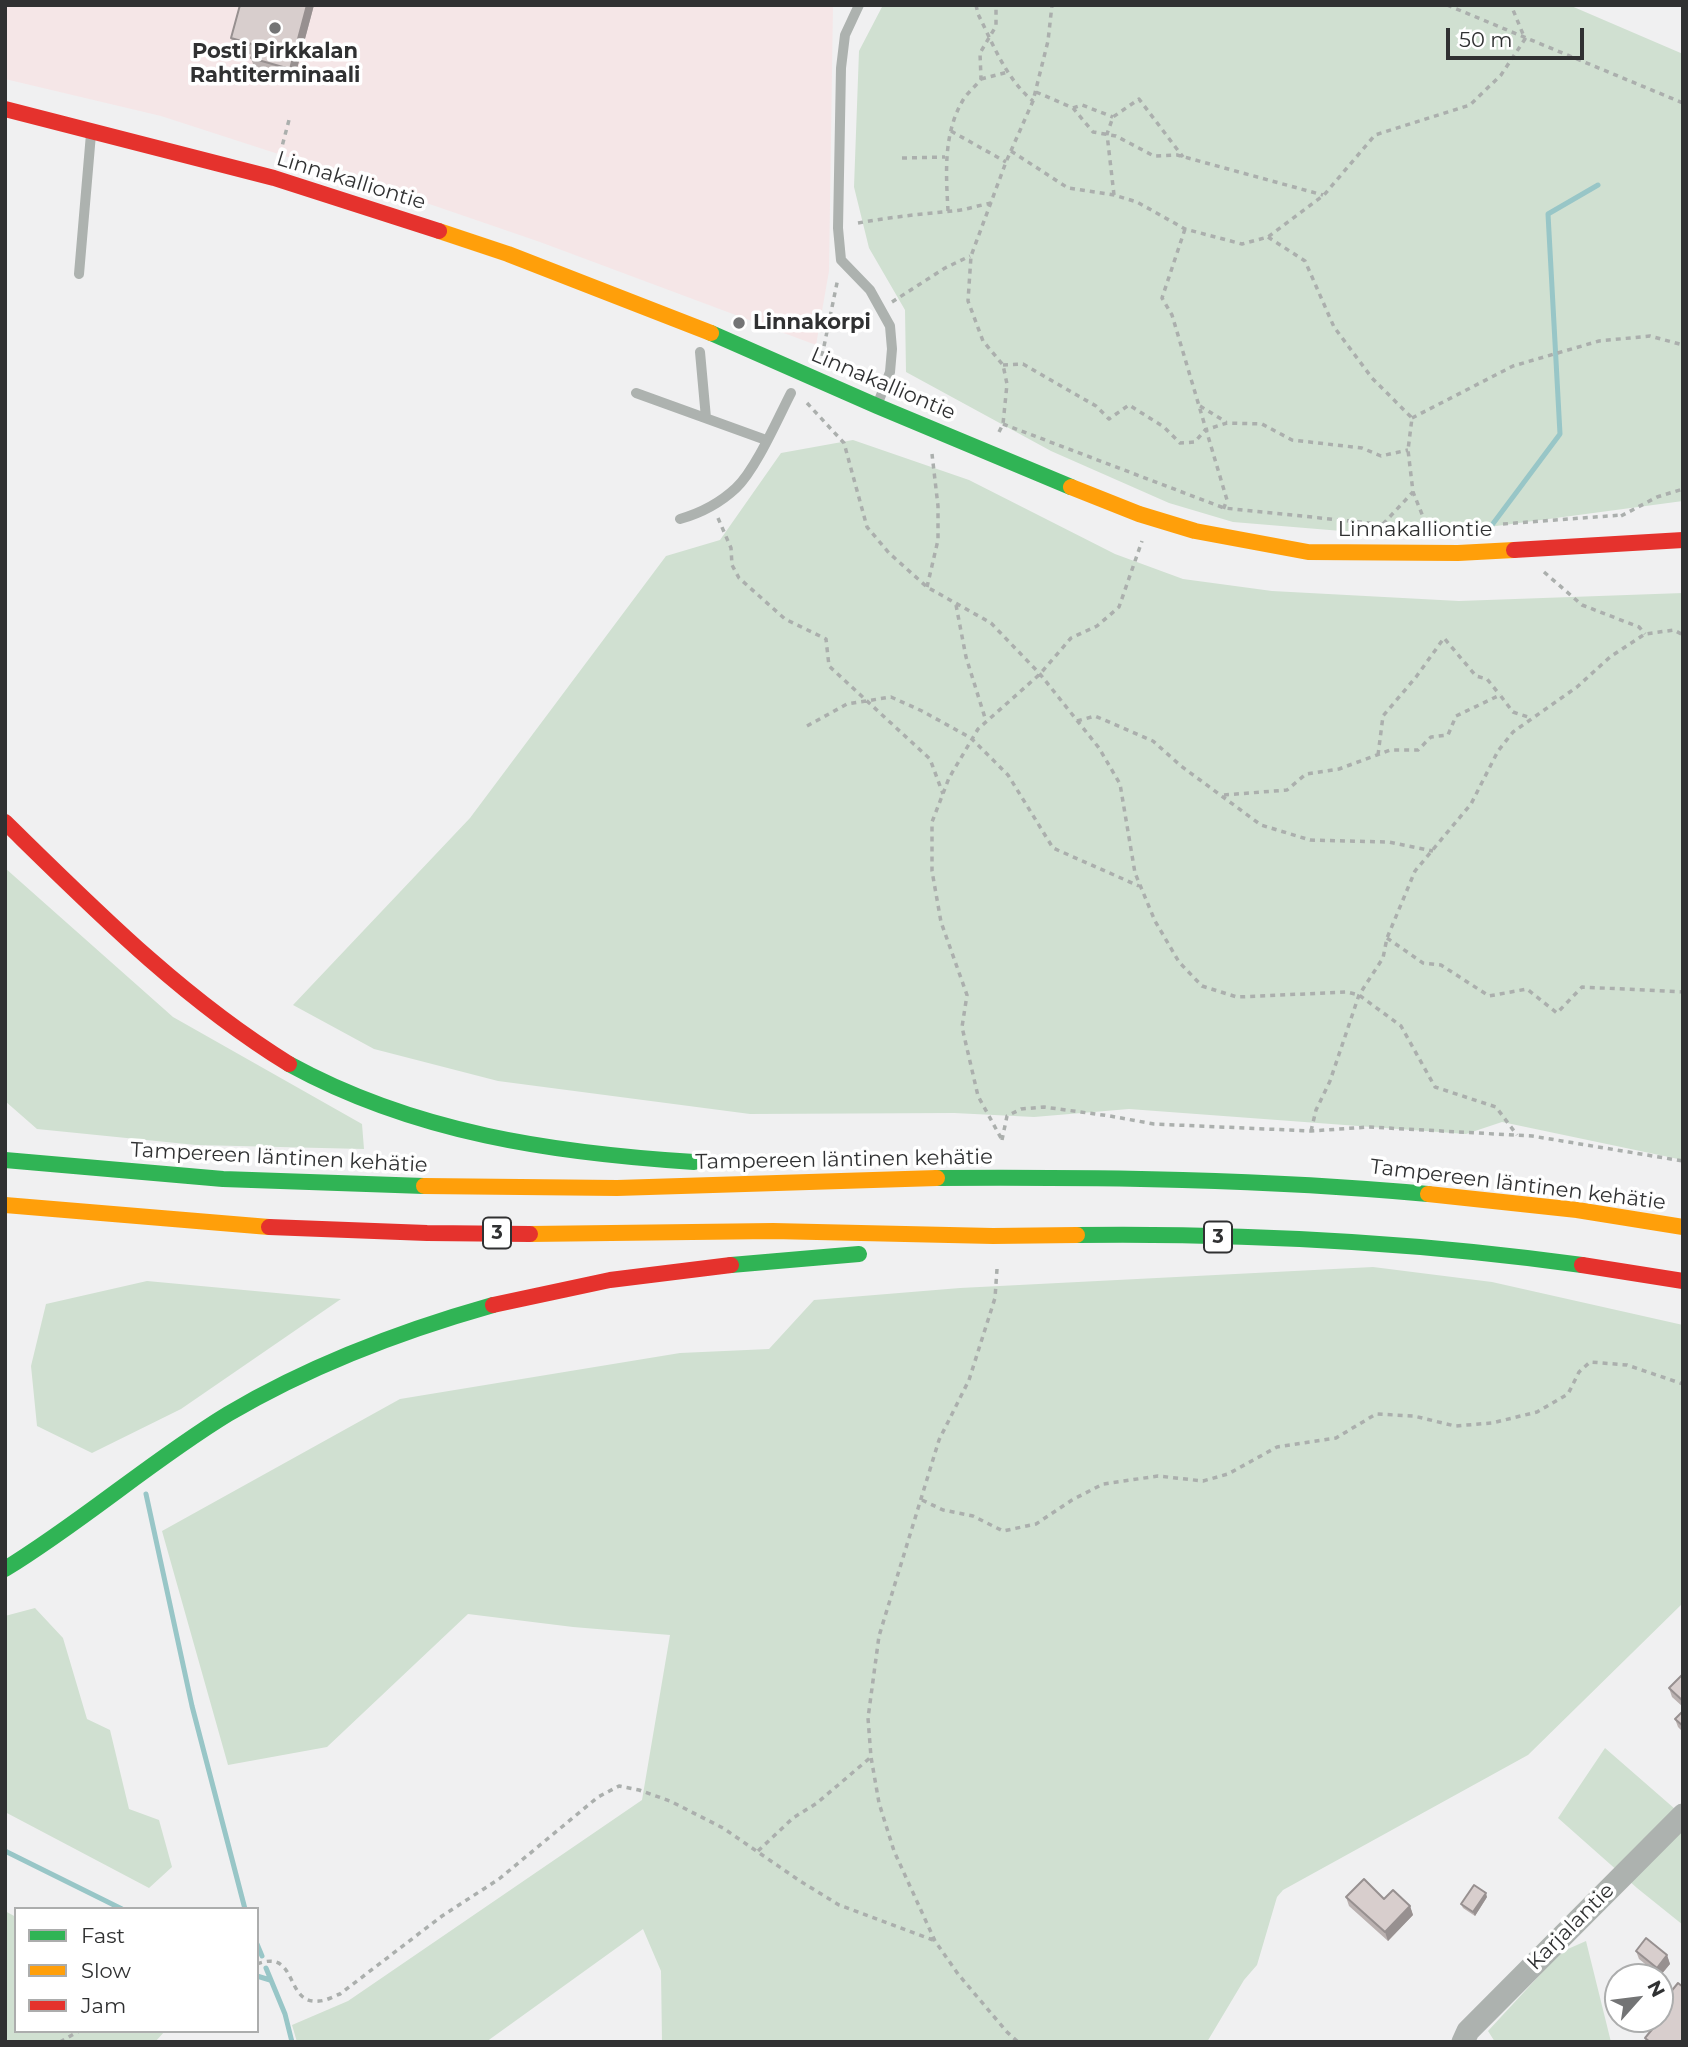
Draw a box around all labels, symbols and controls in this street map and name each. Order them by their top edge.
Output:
scale bar [1450,14,1588,58]
marker: Posti Pirkkalan Rahtiterminaali [267,20,283,36]
text: 50 m [1459,27,1513,52]
place label: Posti Pirkkalan Rahtiterminaali [190,39,360,89]
street label: Linnakalliontie [273,146,429,216]
place label: Linnakorpi [753,310,871,336]
marker: Linnakorpi [731,315,747,331]
street label: Linnakalliontie [807,342,959,426]
street label: Linnakalliontie [1338,517,1492,543]
street label: Tampereen läntinen kehätie [130,1138,428,1178]
street label: Tampereen läntinen kehätie [695,1145,993,1175]
street label: Tampereen läntinen kehätie [1369,1154,1667,1216]
road number: 3 [483,1218,511,1248]
road number: 3 [1204,1222,1232,1252]
street label: Karjalantie [1522,1878,1620,1976]
legend [14,1907,259,2033]
text: Fast [81,1923,125,1948]
text: Slow [81,1958,131,1983]
north arrow [1604,1963,1674,2033]
text: N [1642,1977,1670,2001]
text: Jam [81,1993,126,2018]

